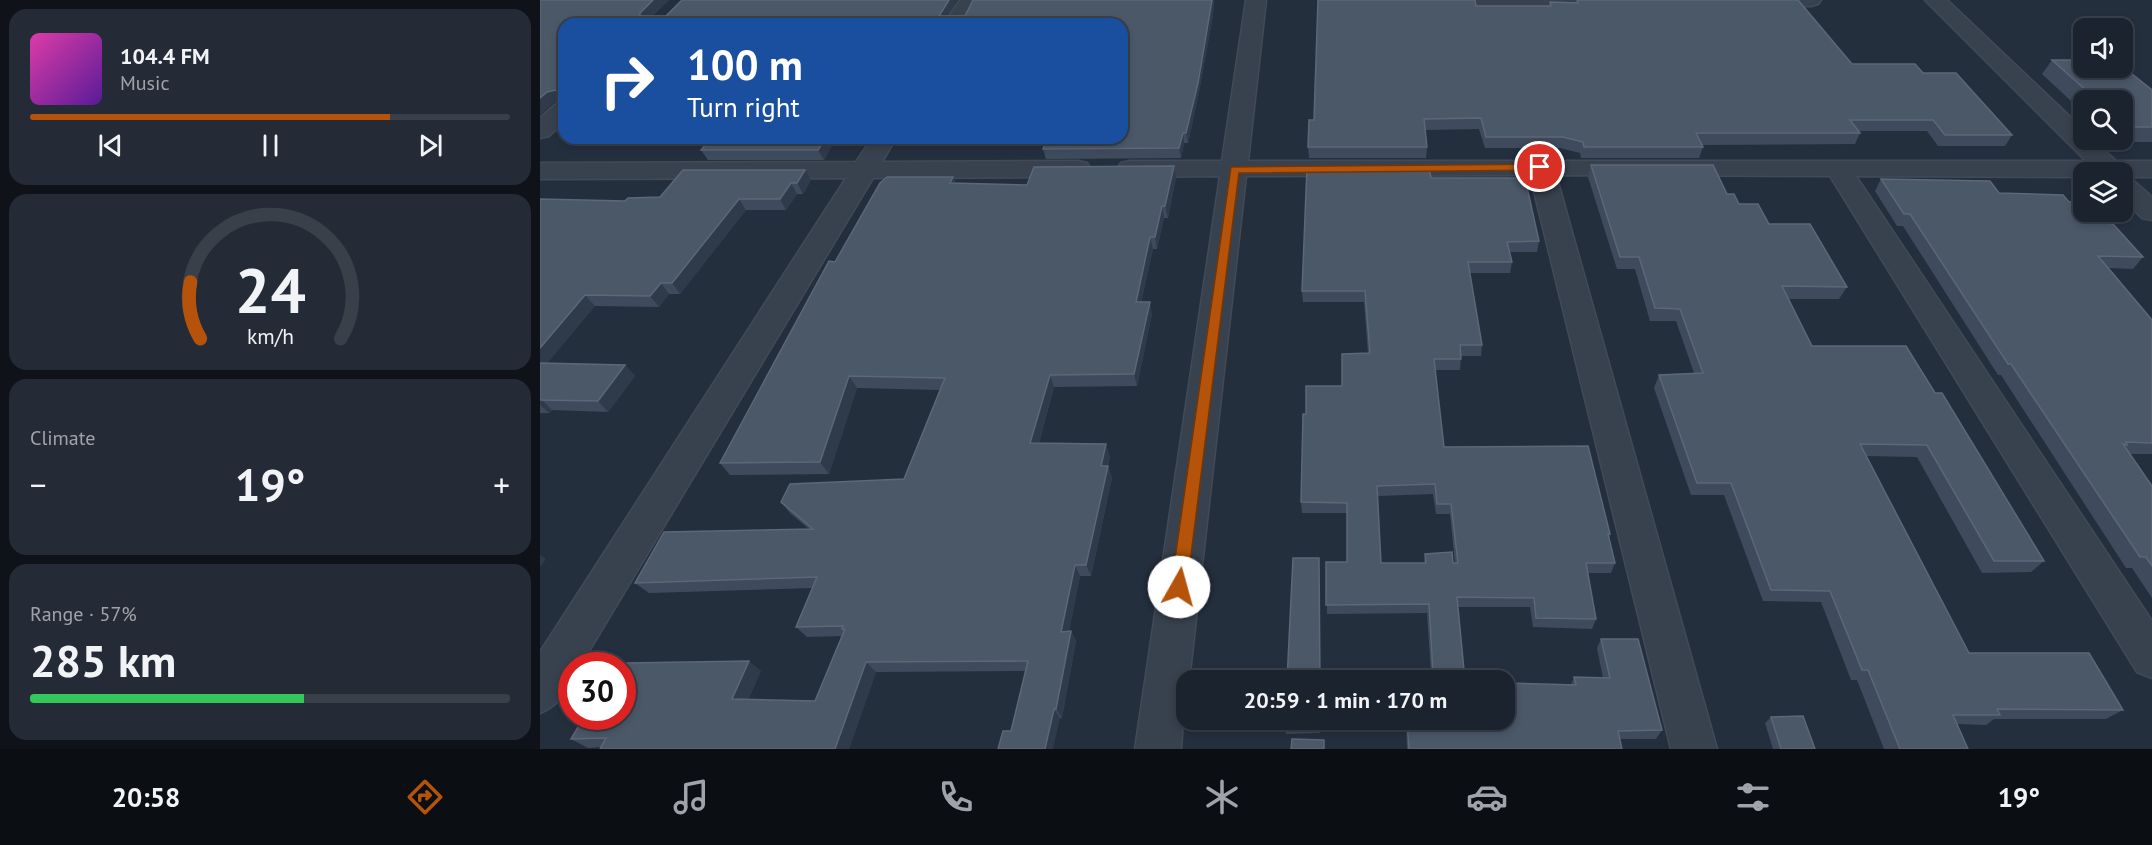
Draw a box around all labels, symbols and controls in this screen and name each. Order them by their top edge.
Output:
map controls [2073,18,2133,222]
button: sound [2073,18,2133,78]
text: 100 m [687,37,803,92]
text: 104.4 FM [120,42,210,70]
icon: right [588,42,666,120]
text: Music [120,70,169,96]
text: Turn right [687,90,800,124]
button: search [2073,90,2133,150]
icon: previous [94,129,127,162]
icon: pause [254,129,287,162]
icon: next [414,129,447,162]
pin [1514,141,1565,192]
icon: arrive [1523,150,1556,183]
button: layers [2073,162,2133,222]
text: 24 [235,249,305,330]
text: km/h [246,322,293,350]
text: Climate [30,425,96,451]
text: 19° [235,455,305,513]
text: − [30,463,47,506]
text: + [493,463,510,506]
position arrow [1147,555,1211,619]
text: Range · 57% [30,601,137,627]
text: 285 km [30,631,176,689]
speed limit sign: 30 [558,652,636,730]
text: 20:59 · 1 min · 170 m [1244,686,1447,714]
icon: directions [404,776,446,818]
icon: music [670,776,712,818]
icon: phone [935,776,977,818]
icon: climate [1201,776,1243,818]
icon: car [1466,776,1508,818]
icon: filters [1732,776,1774,818]
text: 20:58 [112,780,180,814]
text: 19° [1998,780,2040,814]

